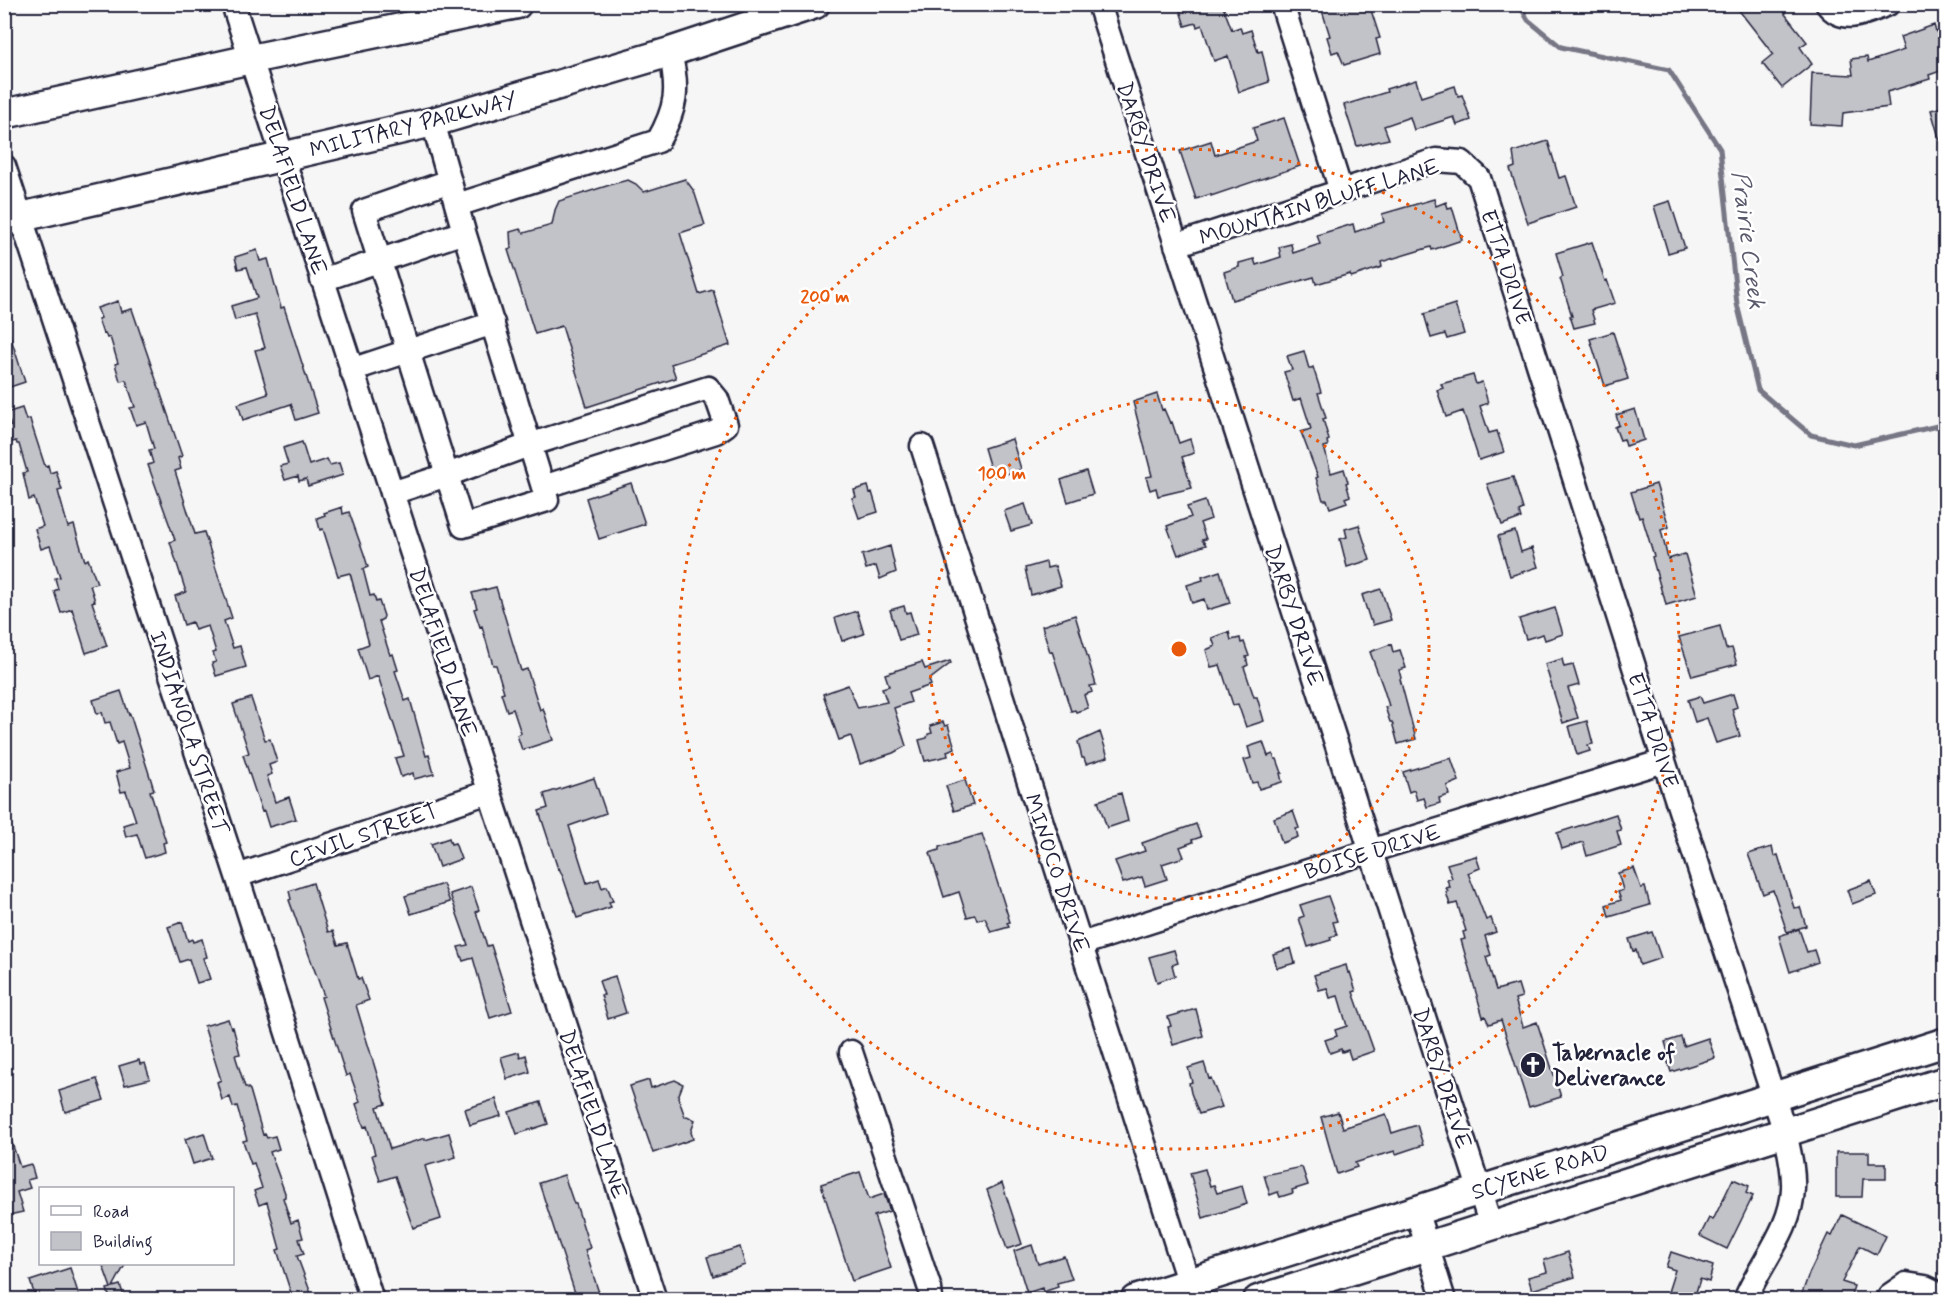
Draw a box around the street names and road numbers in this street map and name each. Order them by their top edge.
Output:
street label: DARBY DRIVE [1109,78,1181,227]
street label: MILITARY PARKWAY [307,87,520,165]
street label: DELAFIELD LANE [252,102,333,279]
street label: MOUNTAIN BLUFF LANE [1196,153,1443,253]
street label: ETTA DRIVE [1473,206,1537,329]
street label: DARBY DRIVE [1257,541,1329,690]
street label: DELAFIELD LANE [402,564,483,741]
street label: INDIANOLA STREET [142,627,234,839]
street label: ETTA DRIVE [1620,669,1684,792]
street label: MINOCO DRIVE [1017,791,1095,957]
street label: CIVIL STREET [286,797,442,874]
street label: BOISE DRIVE [1301,819,1444,887]
street label: DARBY DRIVE [1405,1004,1477,1153]
street label: DELAFIELD LANE [552,1026,633,1203]
street label: SCYENE ROAD [1468,1139,1613,1207]

